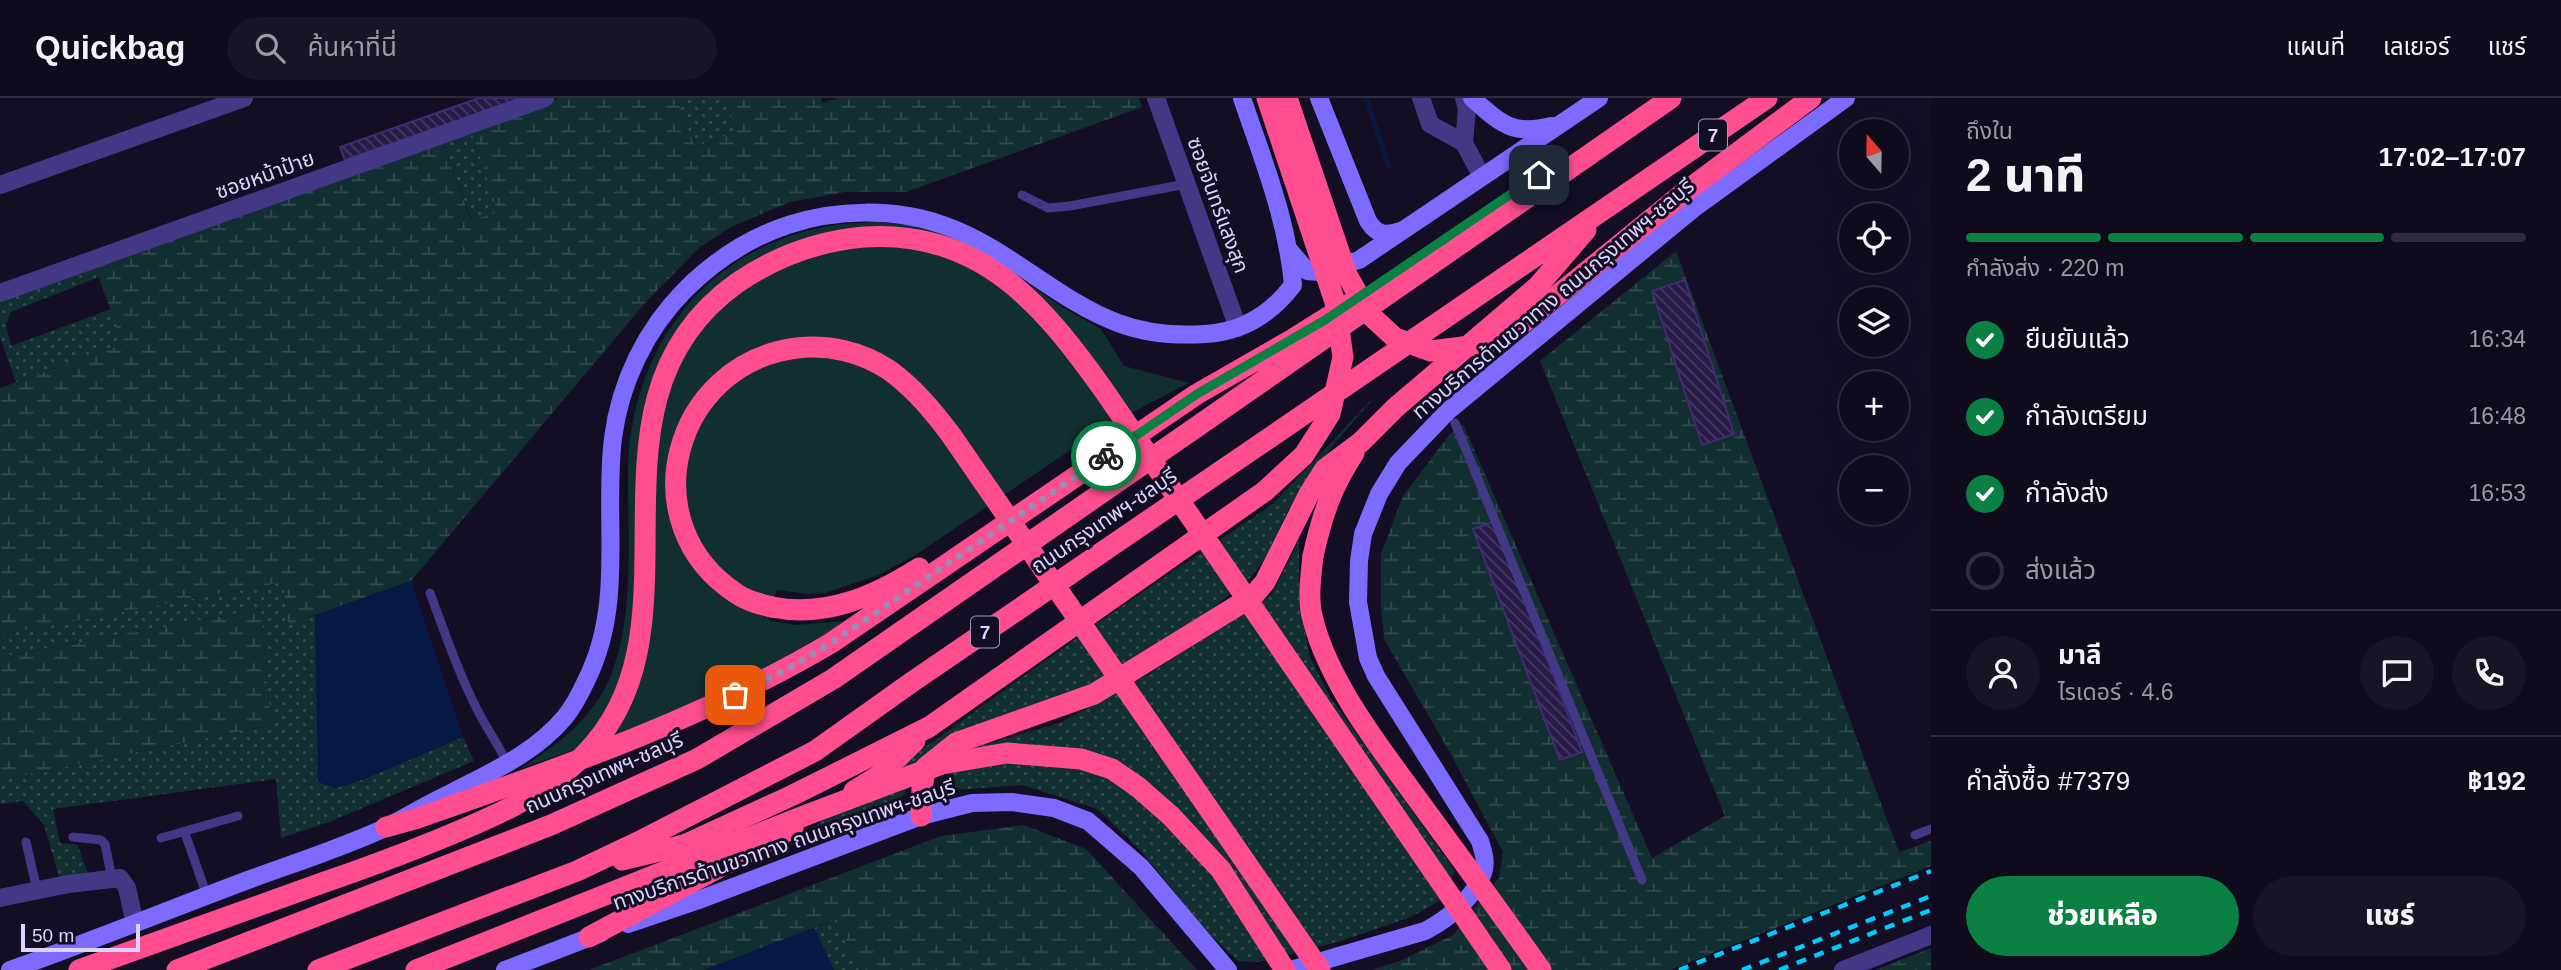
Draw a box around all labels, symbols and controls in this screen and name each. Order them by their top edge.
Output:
search box [227,17,717,80]
text: Quickbag [35,29,185,66]
icon: search [251,29,289,67]
text: ค้นหาที่นี่ [307,32,397,62]
text: แผนที่ [2287,33,2345,60]
text: เลเยอร์ [2383,33,2450,60]
text: แชร์ [2488,33,2526,60]
text: ถึงใน [1966,118,2013,144]
north arrow [1839,119,1909,189]
map controls [1839,119,1909,525]
road number: 7 [1699,120,1727,150]
street label: ซอยจันทร์แสงสุก [1181,134,1254,277]
text: 17:02–17:07 [2379,142,2526,172]
pin [1509,145,1569,205]
street label: ซอยหน้าป้าย [212,146,317,203]
text: 2 นาที [1966,149,2085,201]
icon: home [1520,156,1558,194]
street label: ทางบริการด้านขวาทาง ถนนกรุงเทพฯ-ชลบุรี [1407,174,1699,425]
button: locate [1839,203,1909,273]
text: กำลังส่ง · 220 m [1966,255,2125,281]
button: layers [1839,287,1909,357]
icon: check [1966,321,2004,359]
text: ยืนยันแล้ว [2025,324,2130,354]
text: 16:34 [2468,326,2526,352]
button: + [1839,371,1909,441]
icon: check [1966,398,2004,436]
text: กำลังเตรียม [2025,401,2148,431]
text: 16:48 [2468,403,2526,429]
courier [1071,421,1141,491]
icon: bike [1087,437,1125,475]
button: − [1839,455,1909,525]
street label: ถนนกรุงเทพฯ-ชลบุรี [1027,463,1182,579]
icon: check [1966,475,2004,513]
text: กำลังส่ง [2025,478,2109,508]
text: 16:53 [2468,480,2526,506]
text: ส่งแล้ว [2025,555,2096,585]
road number: 7 [971,617,999,648]
button: person [1966,636,2040,710]
button: chat [2360,636,2434,710]
button: phone [2452,636,2526,710]
text: มาลี [2058,640,2102,670]
pin [705,665,765,725]
icon: bag [716,676,754,714]
text: ไรเดอร์ · 4.6 [2058,679,2174,705]
street label: ถนนกรุงเทพฯ-ชลบุรี [521,727,687,820]
text: คำสั่งซื้อ #7379 [1966,766,2130,796]
text: ฿192 [2468,766,2526,796]
street label: ทางบริการด้านขวาทาง ถนนกรุงเทพฯ-ชลบุรี [610,775,959,916]
button: ช่วยเหลือ [1966,876,2239,956]
button: แชร์ [2253,876,2526,956]
scale bar [21,921,140,953]
text: 50 m [32,925,74,946]

